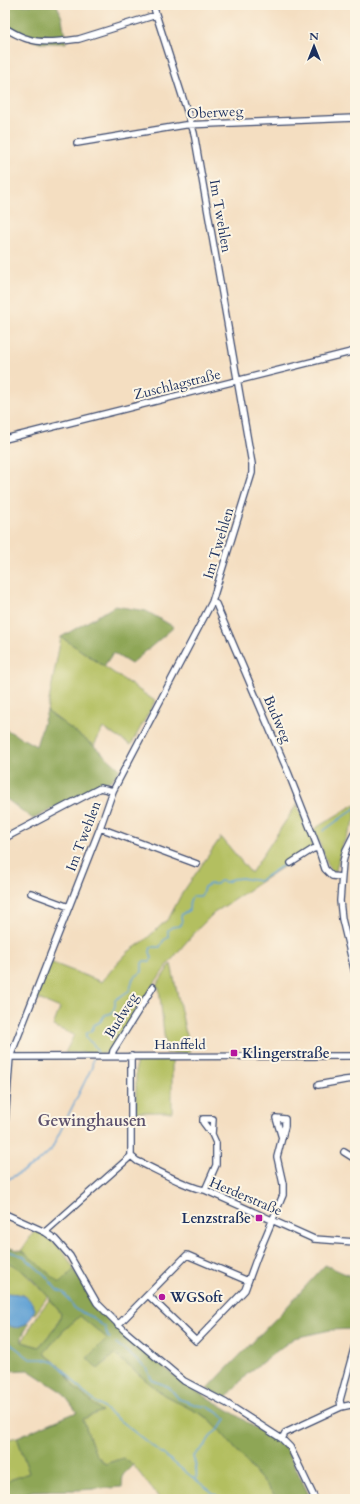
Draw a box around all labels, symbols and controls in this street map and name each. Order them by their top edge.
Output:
north arrow [294,26,334,66]
text: N [309,29,319,44]
street label: Oberweg [186,102,244,123]
street label: Im Twehlen [205,178,236,254]
street label: Zuschlagstraße [132,365,223,404]
street label: Im Twehlen [199,505,238,581]
street label: Budweg [259,692,296,746]
street label: Im Twehlen [61,798,106,874]
street label: Budweg [100,989,143,1042]
street label: Hanffeld [154,1035,206,1054]
place label: Klingerstraße [242,1044,330,1063]
marker: Klingerstraße [229,1048,239,1058]
district label: Gewinghausen [38,1110,147,1132]
street label: Herderstraße [207,1173,285,1220]
place label: Lenzstraße [182,1209,251,1228]
marker: Lenzstraße [254,1213,264,1223]
place label: WGSoft [169,1288,223,1307]
marker: WGSoft [157,1292,167,1302]

